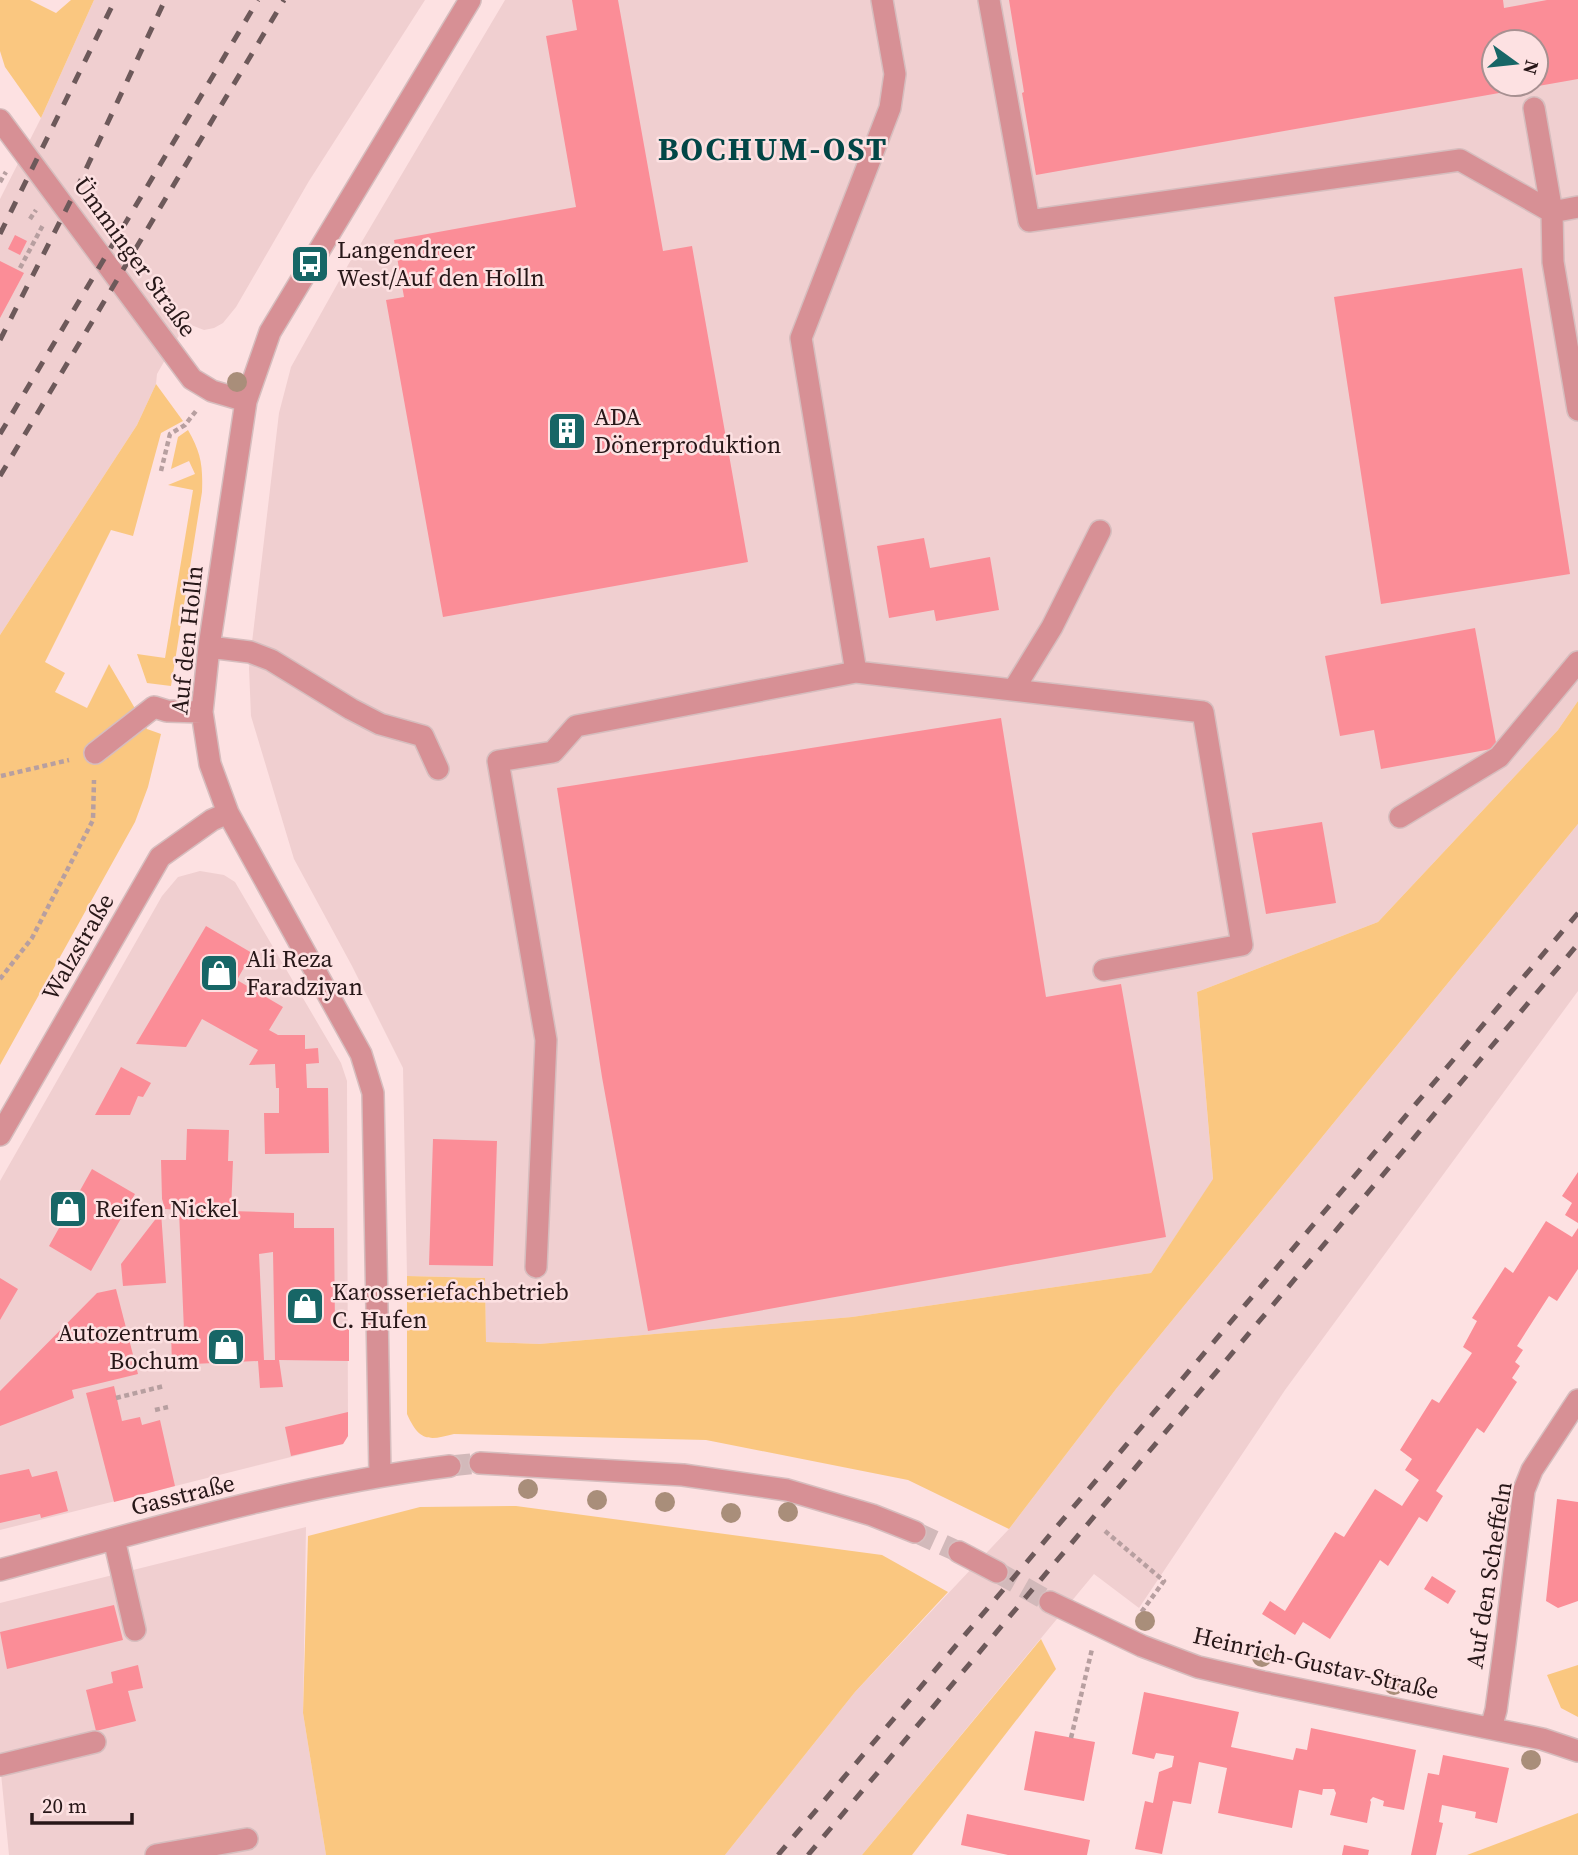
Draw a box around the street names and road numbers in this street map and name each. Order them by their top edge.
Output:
street label: Ümminger Straße [66,170,205,343]
street label: Auf den Holln [162,564,211,716]
street label: Walzstraße [34,887,121,1006]
street label: Gasstraße [128,1466,238,1523]
street label: Auf den Scheffeln [1457,1479,1520,1671]
street label: Heinrich-Gustav-Straße [1190,1618,1442,1707]

